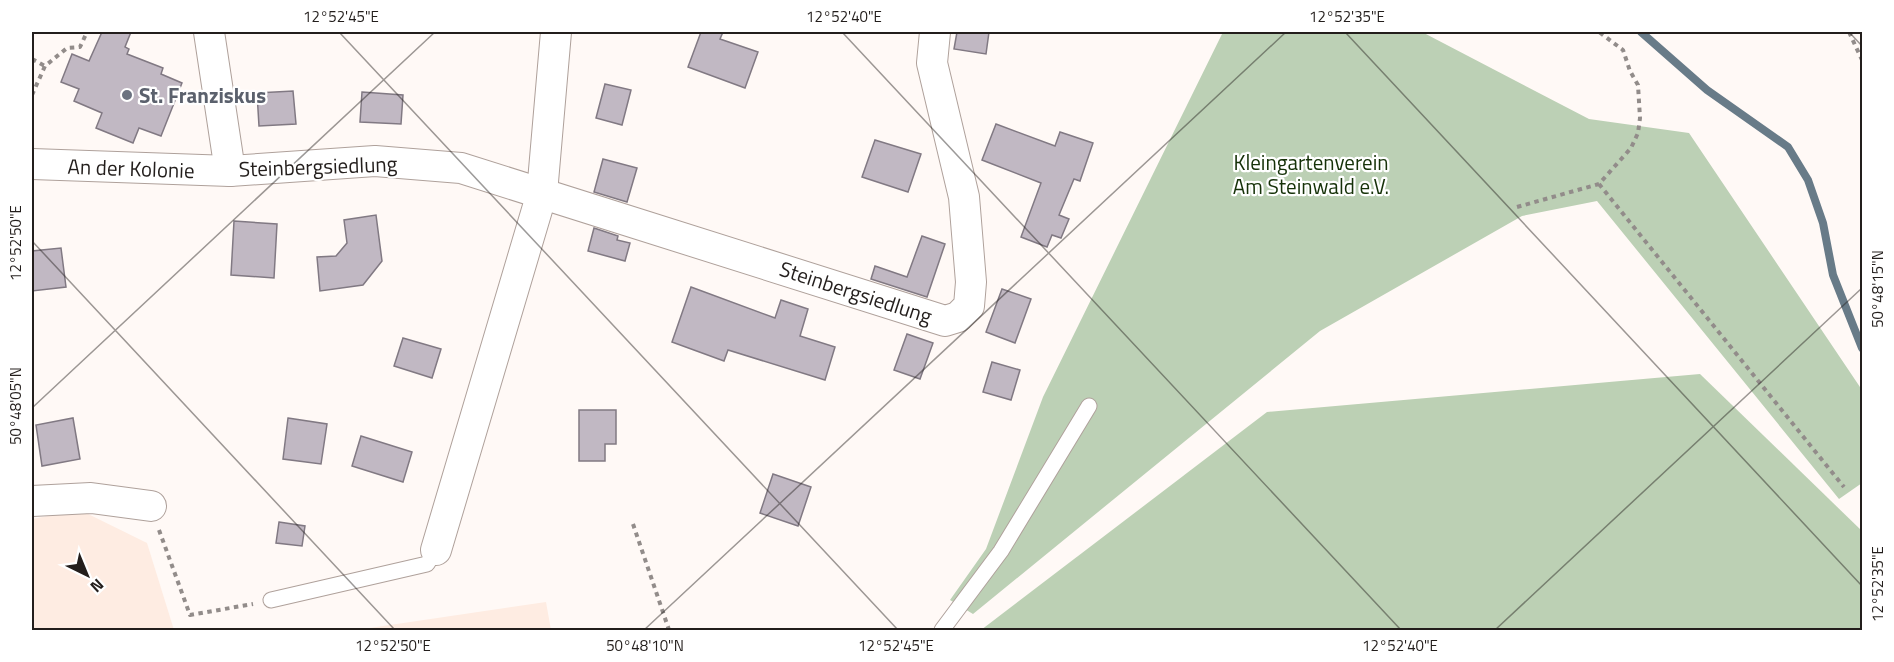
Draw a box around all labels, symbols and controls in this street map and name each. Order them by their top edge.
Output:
text: 12°52'45"E [303,5,379,28]
text: 12°52'40"E [806,5,882,28]
text: 12°52'35"E [1309,5,1385,28]
place label: St. Franziskus [139,79,266,111]
marker: St. Franziskus [120,88,134,102]
park label: Kleingartenverein Am Steinwald e.V. [1233,146,1389,202]
street label: Steinbergsiedlung [238,147,398,185]
street label: An der Kolonie [67,150,195,186]
text: 12°52'50"E [4,205,27,281]
text: 50°48'15"N [1866,250,1889,328]
street label: Steinbergsiedlung [776,252,937,332]
text: 50°48'05"N [4,367,27,445]
north arrow [57,545,117,605]
text: 12°52'35"E [1866,546,1889,622]
text: N [85,573,109,599]
text: 12°52'50"E [355,634,431,657]
text: 50°48'10"N [606,634,684,657]
text: 12°52'45"E [858,634,934,657]
text: 12°52'40"E [1362,634,1438,657]

